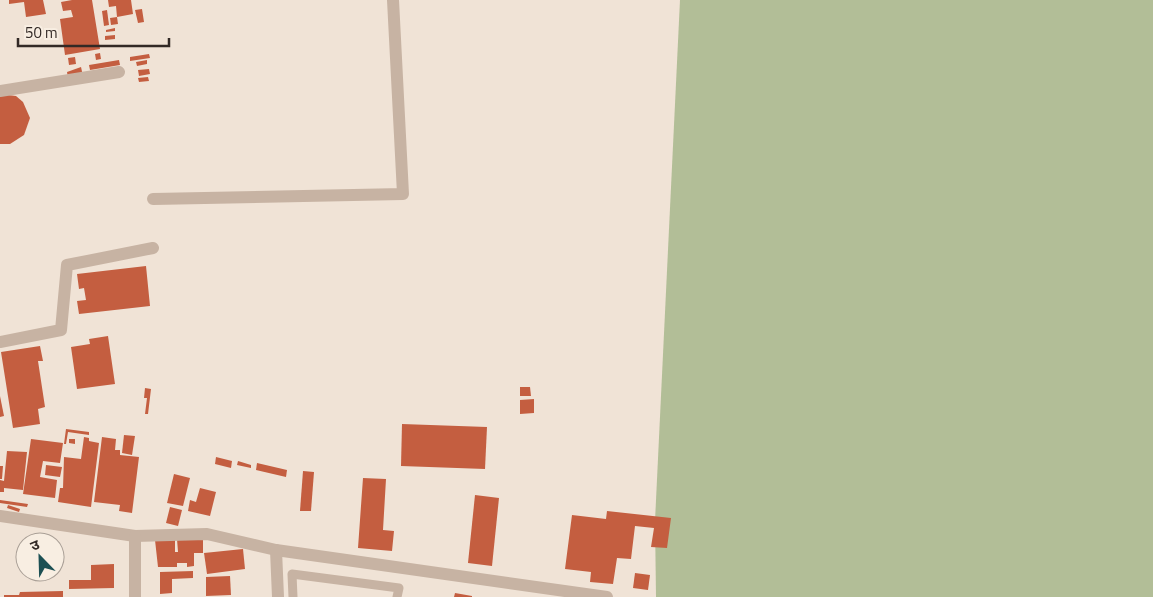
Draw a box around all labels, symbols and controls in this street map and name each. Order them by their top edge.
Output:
scale bar [18,15,169,47]
text: 50 m [25,21,58,44]
north arrow [15,532,65,582]
text: उ [27,533,43,556]

